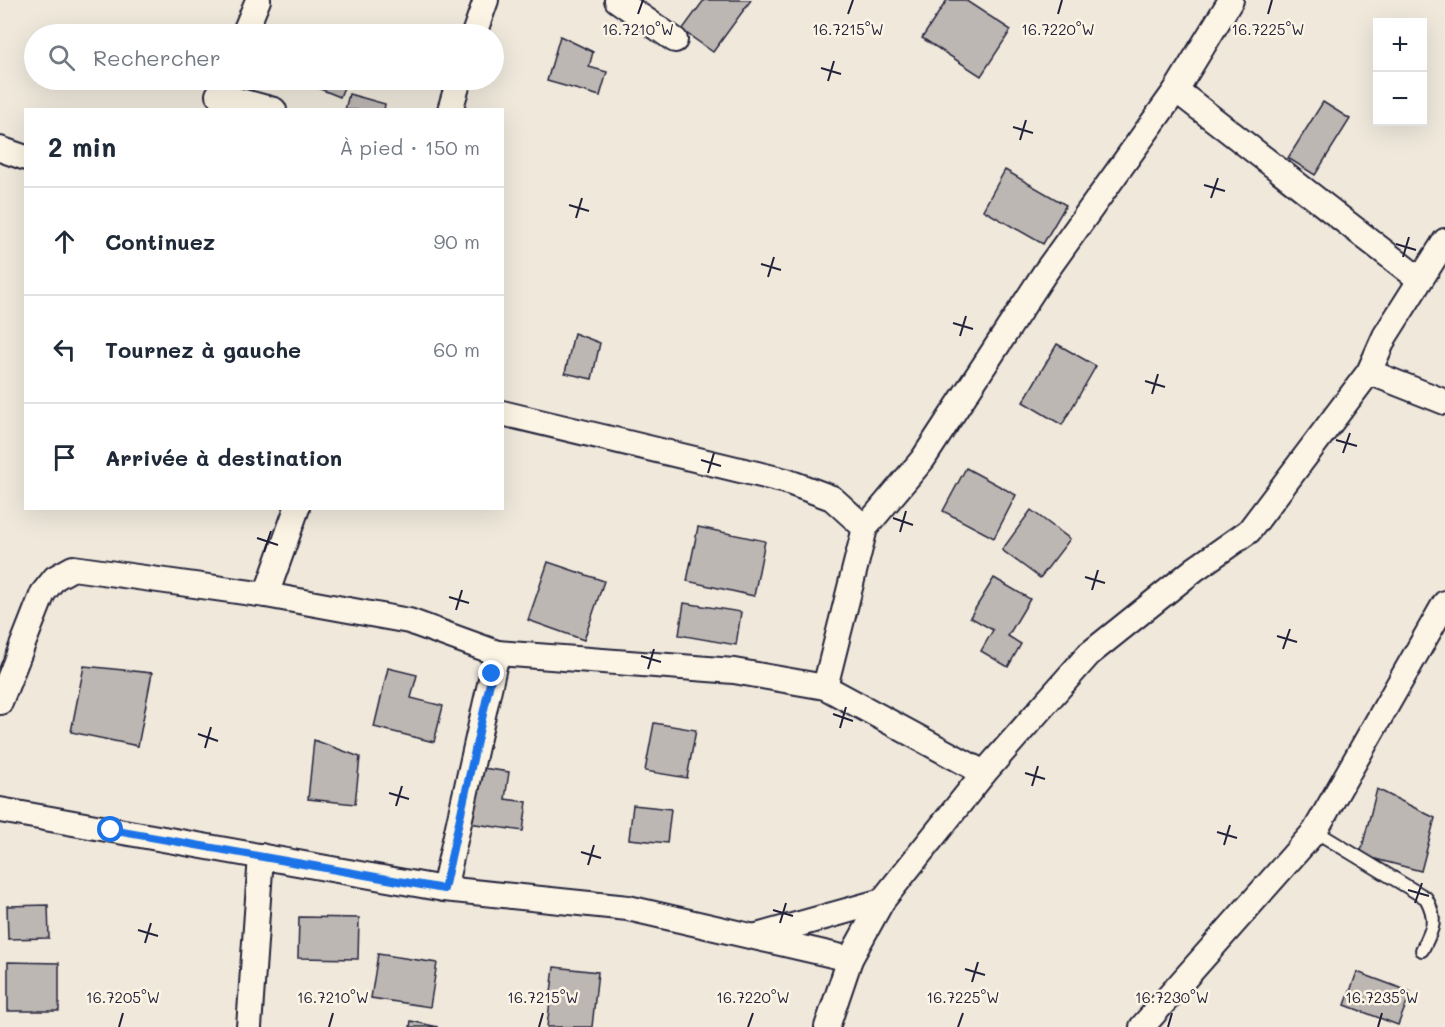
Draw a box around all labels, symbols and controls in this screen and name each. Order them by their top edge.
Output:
map controls [1373,18,1427,126]
button: + [1373,18,1427,72]
text: 16.7210°W [602,19,674,39]
text: 16.7215°W [812,19,884,39]
text: 16.7220°W [1021,19,1095,39]
text: 16.7225°W [1232,19,1304,39]
search box [24,24,504,90]
icon: search [45,41,78,74]
text: Rechercher [93,43,221,72]
button: − [1373,72,1427,126]
text: 2 min [48,130,116,164]
text: À pied · 150 m [339,134,480,160]
icon: ahead [48,225,81,258]
text: Continuez [105,227,215,256]
text: 90 m [434,228,480,254]
icon: left [48,333,81,366]
text: Tournez à gauche [105,335,301,364]
text: 60 m [433,336,480,362]
icon: arrive [48,441,81,474]
text: Arrivée à destination [105,443,342,472]
route end [478,660,504,686]
route start [97,816,123,842]
text: 16.7205°W [86,987,160,1007]
text: 16.7210°W [297,987,369,1007]
text: 16.7215°W [507,987,579,1007]
text: 16.7220°W [716,987,790,1007]
text: 16.7225°W [927,987,999,1007]
text: 16.7230°W [1135,987,1209,1007]
text: 16.7235°W [1345,987,1419,1007]

